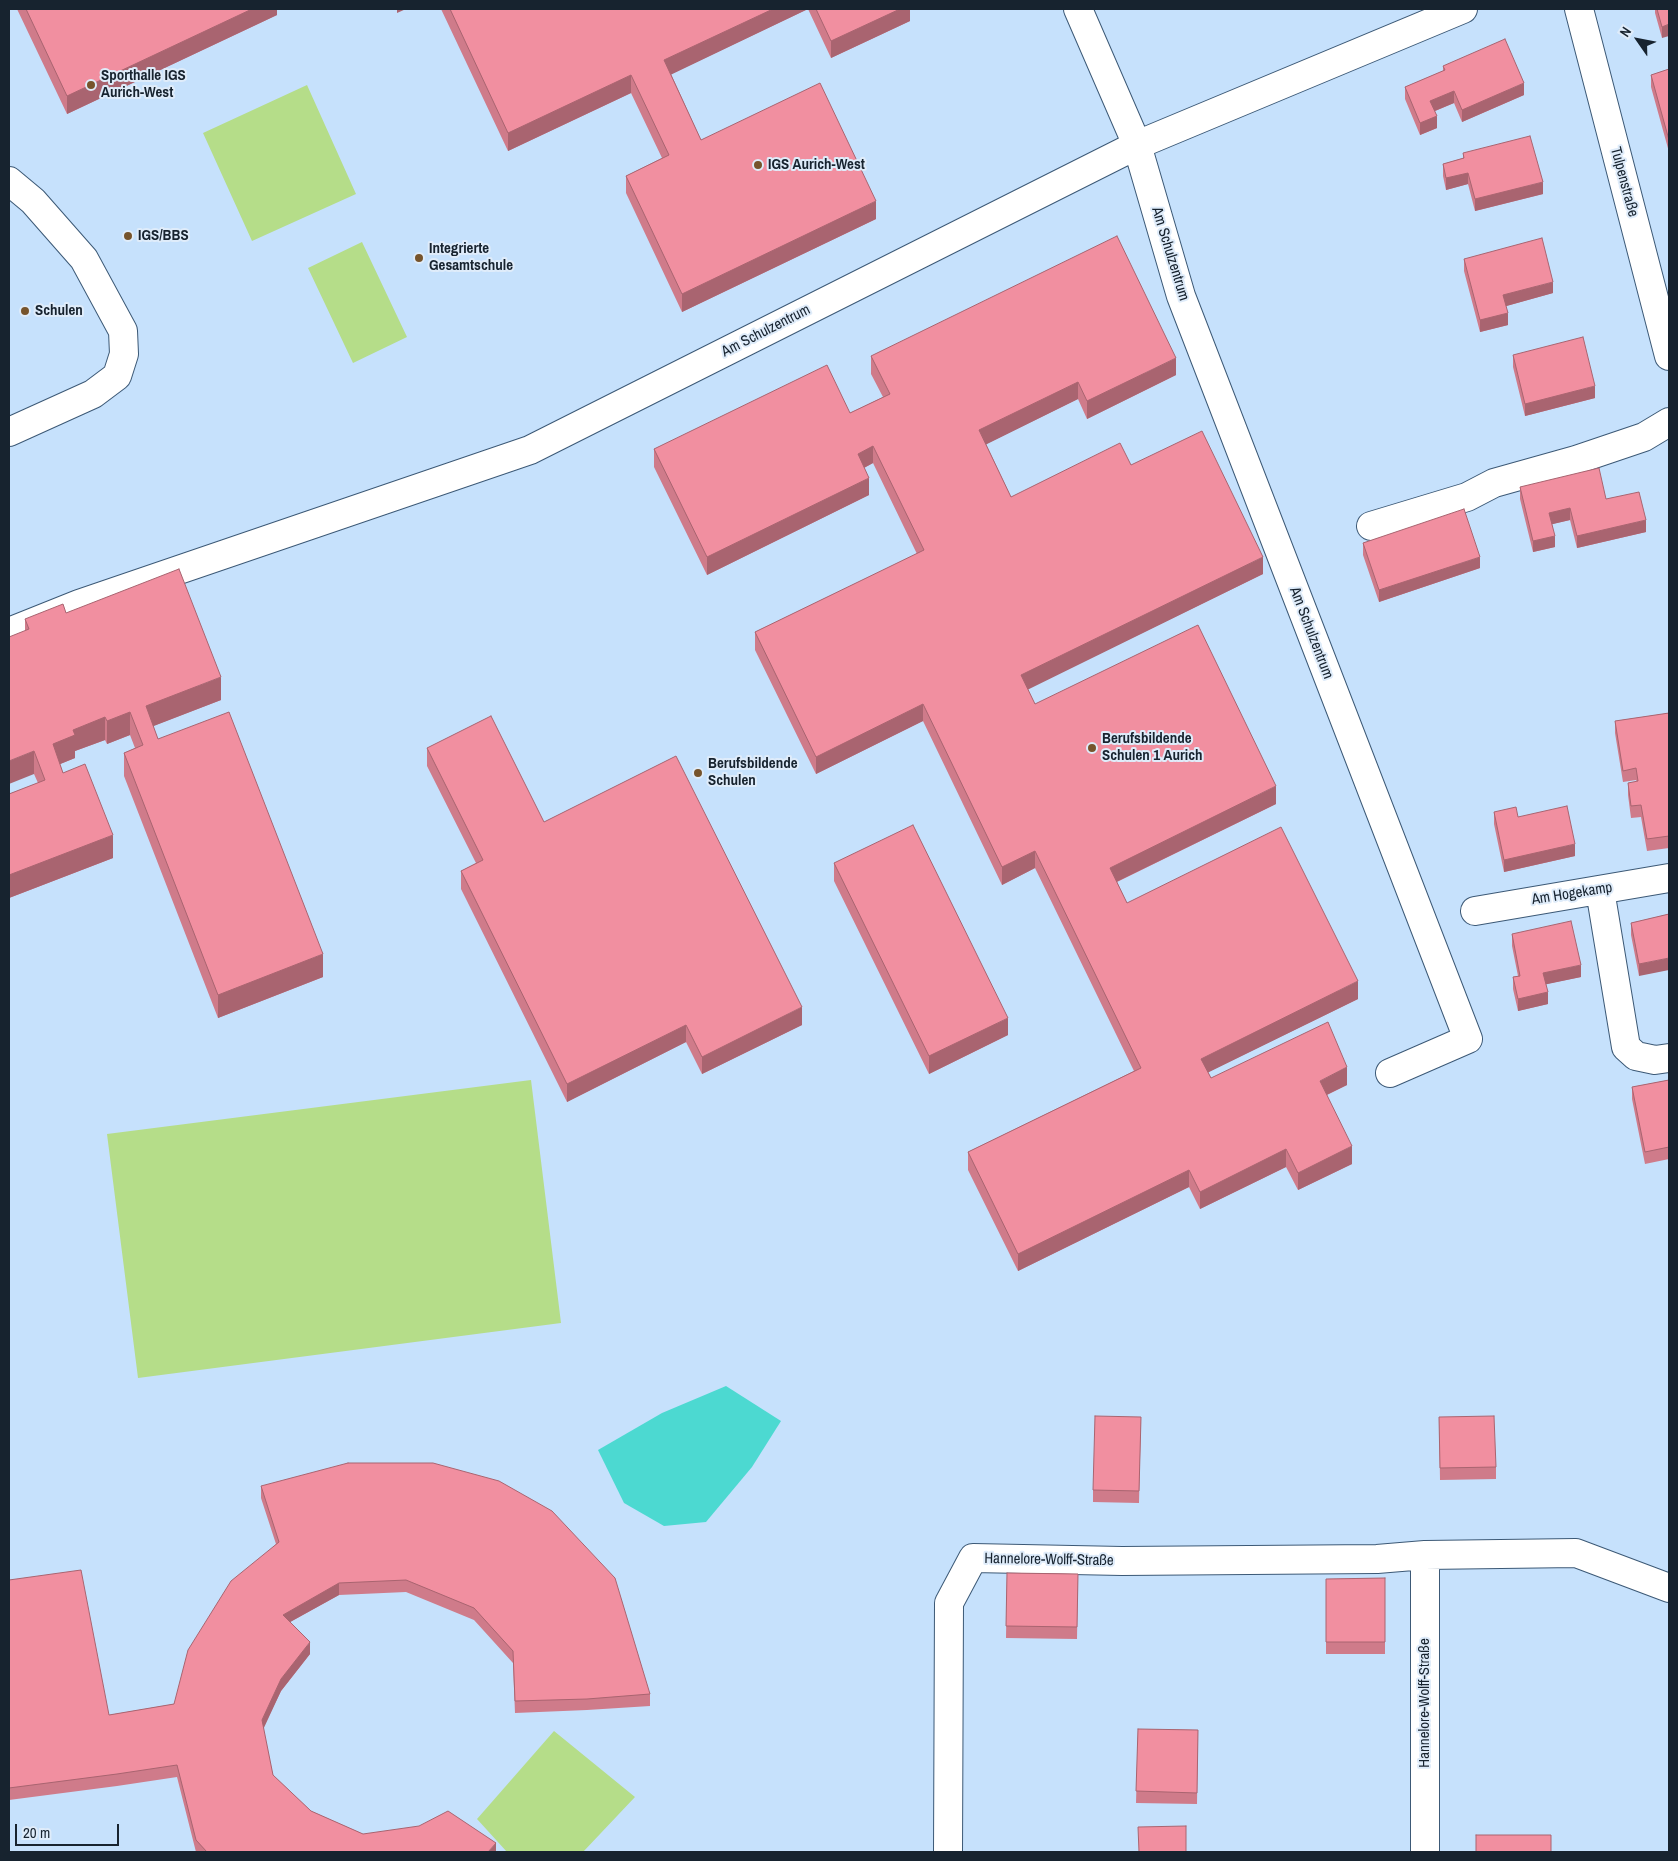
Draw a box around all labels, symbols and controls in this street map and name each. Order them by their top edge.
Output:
north arrow [1613,15,1663,65]
text: N [1616,23,1635,40]
place label: Sporthalle IGS Aurich-West [101,67,186,102]
marker: Sporthalle IGS Aurich-West [85,79,97,91]
street label: Tulpenstraße [1606,145,1642,219]
place label: IGS Aurich-West [768,156,865,174]
marker: IGS Aurich-West [752,159,764,171]
street label: Am Schulzentrum [1147,205,1193,303]
place label: IGS/BBS [138,227,189,245]
marker: IGS/BBS [122,230,134,242]
place label: Integrierte Gesamtschule [429,240,513,275]
marker: Integrierte Gesamtschule [413,252,425,264]
street label: Am Schulzentrum [719,301,813,361]
place label: Schulen [35,302,83,320]
marker: Schulen [19,305,31,317]
street label: Am Schulzentrum [1285,584,1337,682]
place label: Berufsbildende Schulen 1 Aurich [1102,730,1202,765]
marker: Berufsbildende Schulen 1 Aurich [1086,742,1098,754]
place label: Berufsbildende Schulen [708,755,798,790]
marker: Berufsbildende Schulen [692,767,704,779]
street label: Am Hogekamp [1530,879,1614,909]
street label: Hannelore-Wolff-Straße [984,1550,1114,1570]
street label: Hannelore-Wolff-Straße [1416,1638,1434,1768]
scale bar [18,1814,121,1846]
text: 20 m [23,1822,50,1843]

